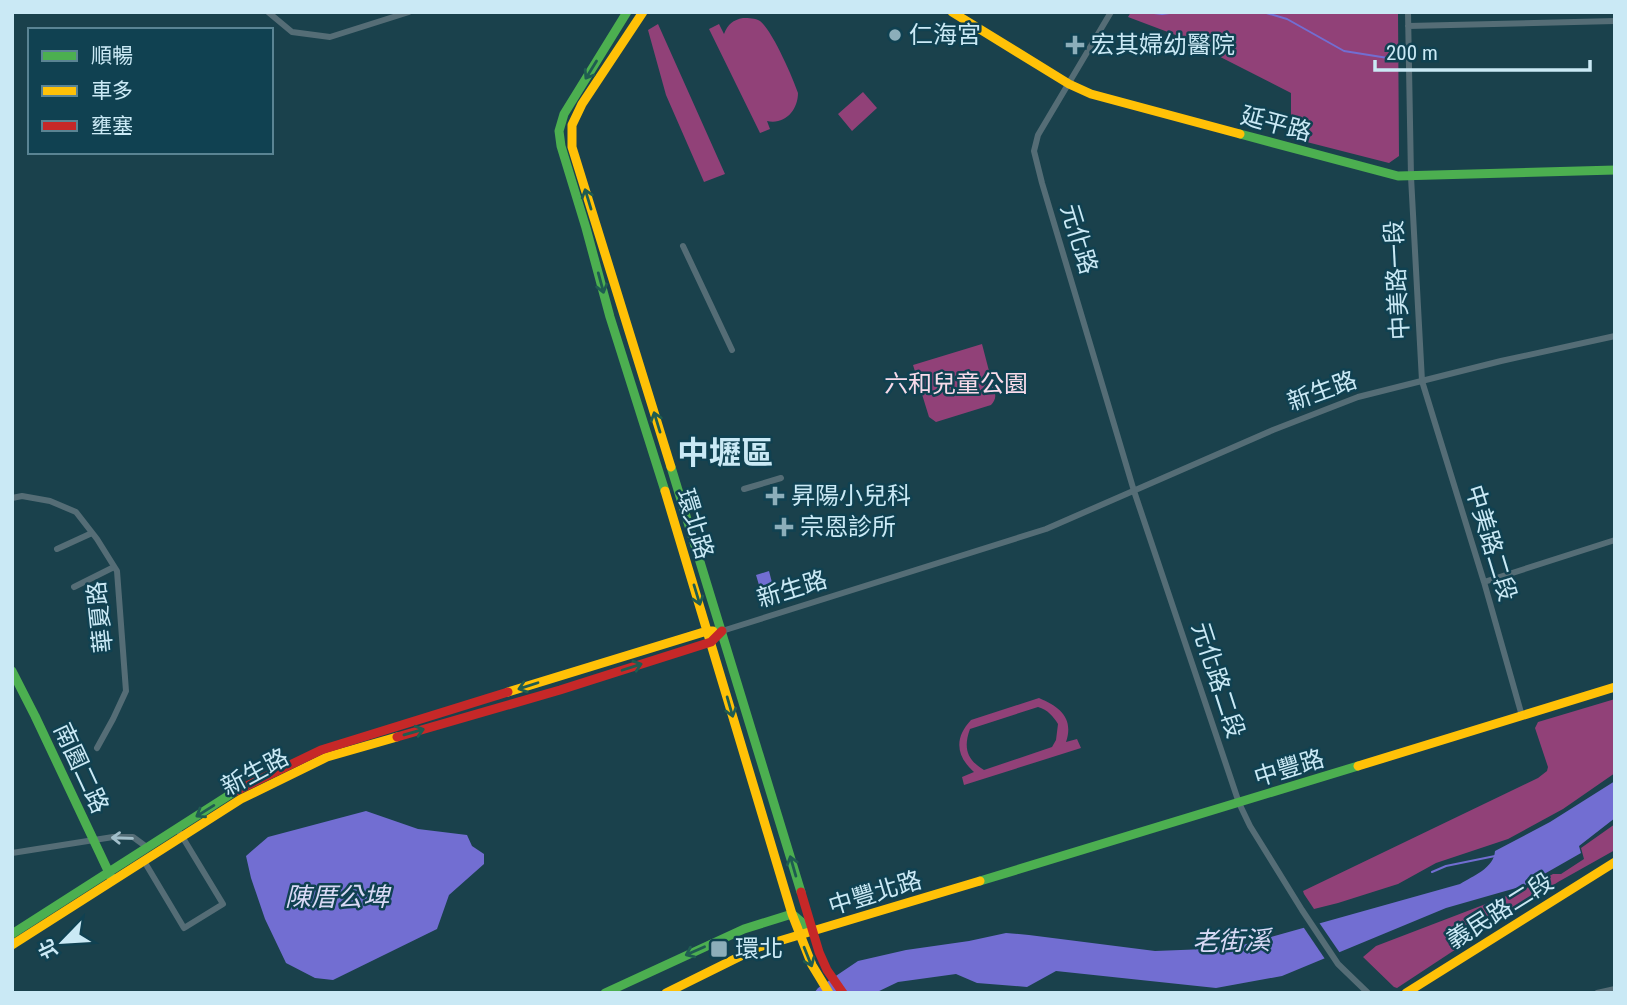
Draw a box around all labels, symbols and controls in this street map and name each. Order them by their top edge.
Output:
place label: 仁海宮 [909,21,981,49]
marker: 仁海宮 [887,27,903,43]
legend [28,28,273,154]
scale bar [1375,28,1590,72]
place label: 宏其婦幼醫院 [1091,31,1235,59]
marker: 宏其婦幼醫院 [1065,35,1085,55]
text: 200 m [1386,41,1438,65]
text: 順暢 [91,44,133,68]
one-way arrow [583,60,598,79]
text: 車多 [91,79,133,103]
street label: 延平路 [1238,101,1314,147]
text: 壅塞 [91,114,133,138]
one-way arrow [580,189,593,211]
street label: 元化路 [1055,200,1103,278]
street label: 中美路一段 [1380,219,1414,341]
one-way arrow [595,272,608,294]
street label: 新生路 [1283,366,1361,416]
park label: 六和兒童公園 [884,370,1028,398]
one-way arrow [649,411,662,433]
district label: 中壢區 [677,434,773,472]
place label: 昇陽小兒科 [791,482,911,510]
street label: 中美路二段 [1460,482,1522,604]
street label: 環北路 [671,485,719,563]
marker: 昇陽小兒科 [765,486,785,506]
place label: 宗恩診所 [800,513,896,541]
marker: 宗恩診所 [774,517,794,537]
street label: 新生路 [753,565,831,613]
street label: 華夏路 [82,580,118,654]
one-way arrow [691,584,704,606]
street label: 元化路二段 [1186,619,1250,741]
one-way arrow [621,659,643,672]
one-way arrow [517,681,539,693]
one-way arrow [725,696,738,718]
street label: 南園二路 [48,719,114,817]
one-way arrow [402,725,425,738]
street label: 新生路 [217,743,293,801]
street label: 中豐路 [1250,744,1328,792]
one-way arrow [195,804,215,818]
one-way arrow [111,831,134,844]
one-way arrow [786,855,799,877]
street label: 中豐北路 [825,866,925,920]
street label: 義民路二段 [1442,867,1558,955]
water label: 陳厝公埤 [285,882,392,912]
north arrow [28,907,98,977]
water label: 老街溪 [1192,925,1274,957]
text: 北 [34,935,62,962]
place label: 環北 [735,935,783,963]
marker: 環北 [709,939,729,959]
one-way arrow [684,945,706,958]
one-way arrow [802,946,815,967]

